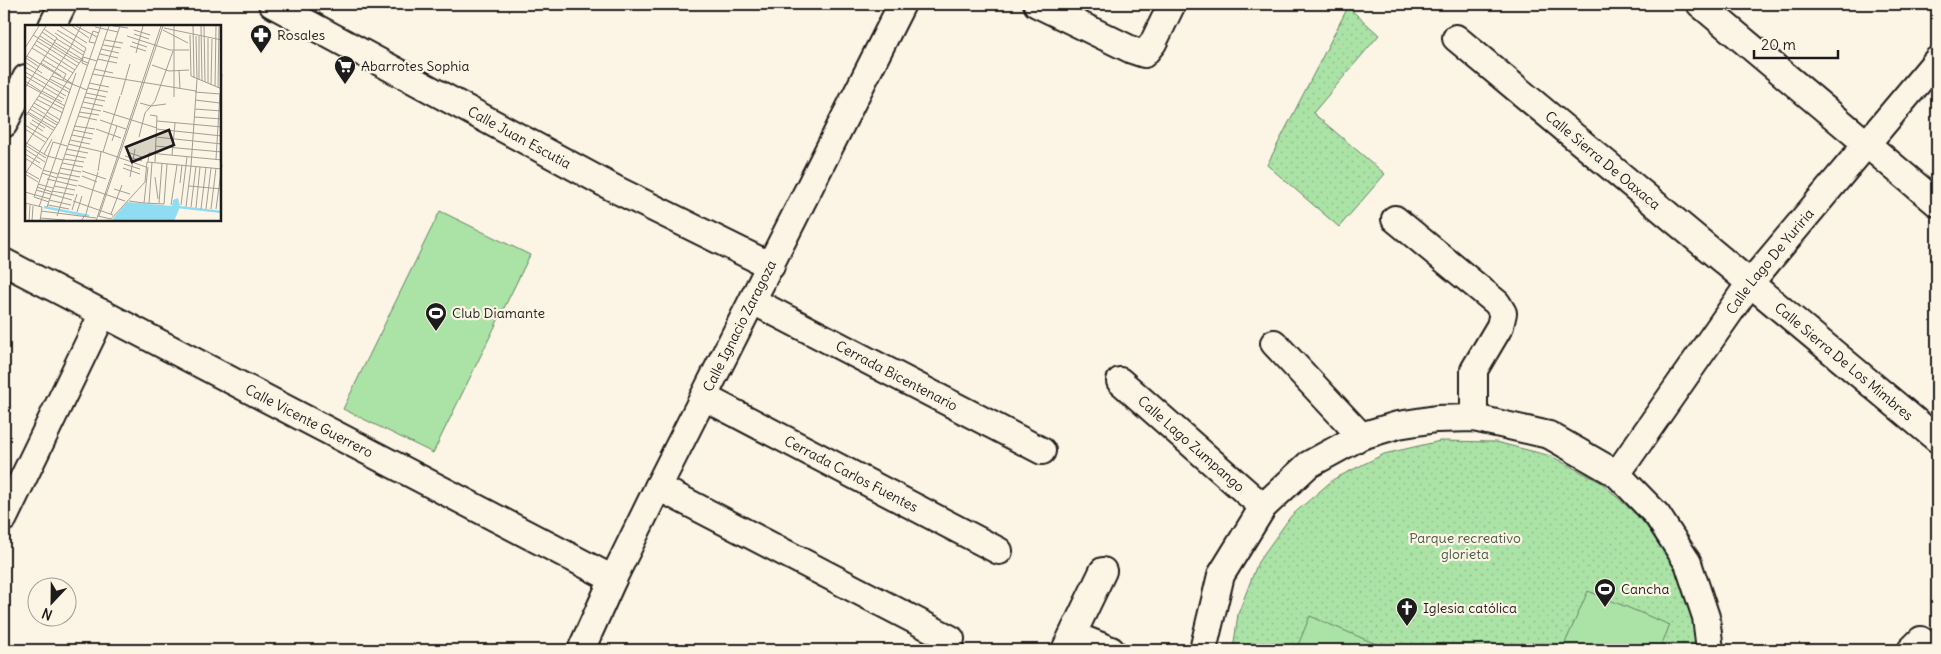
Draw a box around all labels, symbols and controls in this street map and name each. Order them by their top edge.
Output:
pharmacy icon: Rosales [249,23,273,54]
inset map [25,25,221,221]
place label: Rosales [277,26,325,44]
scale bar [1754,28,1837,60]
text: 20 m [1761,35,1796,54]
supermarket icon: Abarrotes Sophia [333,54,357,85]
place label: Abarrotes Sophia [361,57,469,75]
street label: Calle Juan Escutia [465,102,574,173]
street label: Calle Sierra De Oaxaca [1541,107,1664,214]
street label: Calle Lago De Yuriria [1722,205,1818,318]
street label: Calle Ignacio Zaragoza [699,257,780,394]
street label: Calle Sierra De Los Mimbres [1771,298,1917,424]
sports icon: Club Diamante [424,301,448,332]
place label: Club Diamante [452,304,545,322]
street label: Cerrada Bicentenario [833,337,961,415]
street label: Calle Vicente Guerrero [242,380,376,462]
street label: Calle Lago Zumpango [1134,392,1249,496]
street label: Cerrada Carlos Fuentes [781,432,921,516]
park label: Parque recreativo glorieta [1409,529,1521,563]
north arrow [28,576,78,626]
sports icon: Cancha [1593,577,1617,608]
place label: Cancha [1621,580,1669,598]
church icon: Iglesia católica [1395,596,1419,627]
place label: Iglesia católica [1423,599,1517,617]
text: N [39,604,55,624]

